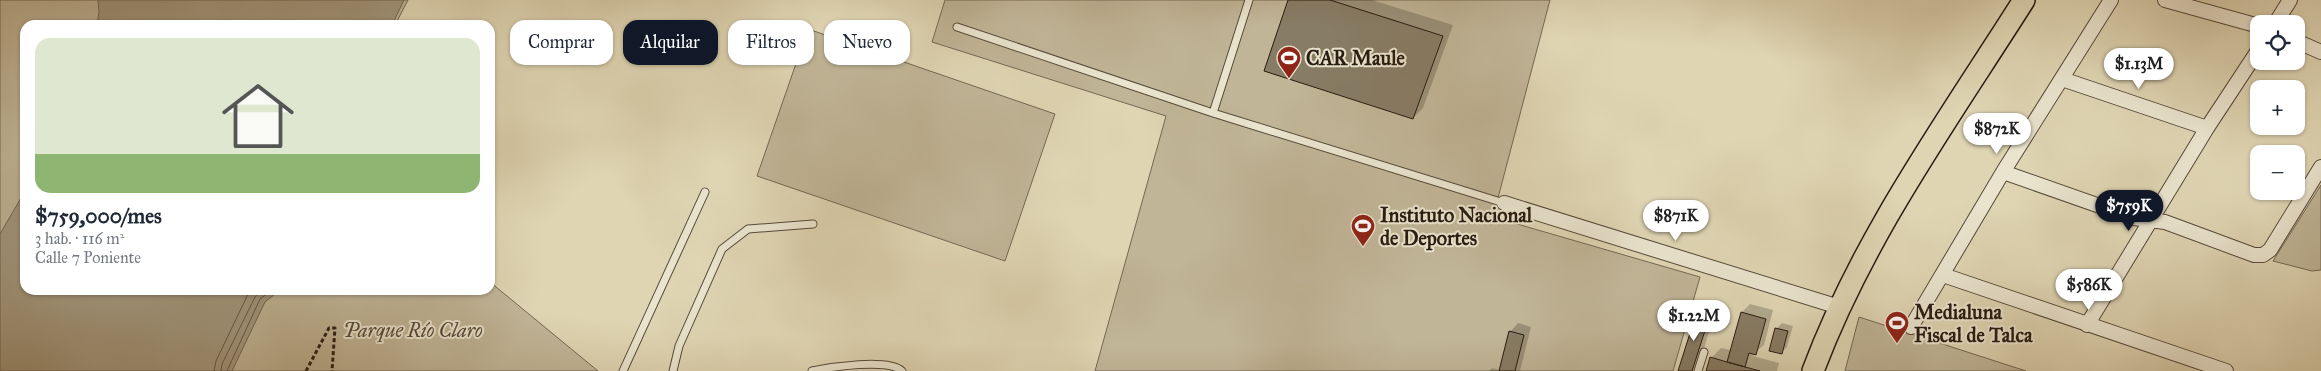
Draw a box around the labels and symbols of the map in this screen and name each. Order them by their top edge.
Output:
sports icon: CAR Maule [1276,45,1302,79]
place label: CAR Maule [1306,46,1406,70]
pin: $1.13M [2098,48,2180,90]
pin: $872K [1962,112,2032,155]
pin: $759K [2094,190,2164,232]
pin: $871K [1641,200,1711,242]
place label: Instituto Nacional de Deportes [1380,203,1533,251]
sports icon: Instituto Nacional de Deportes [1350,213,1376,247]
pin: $586K [2054,268,2124,311]
pin: $1.22M [1653,300,1735,342]
place label: Medialuna Fiscal de Talca [1914,300,2033,347]
sports icon: Medialuna Fiscal de Talca [1884,310,1910,344]
park label: Parque Río Claro [343,318,483,342]

